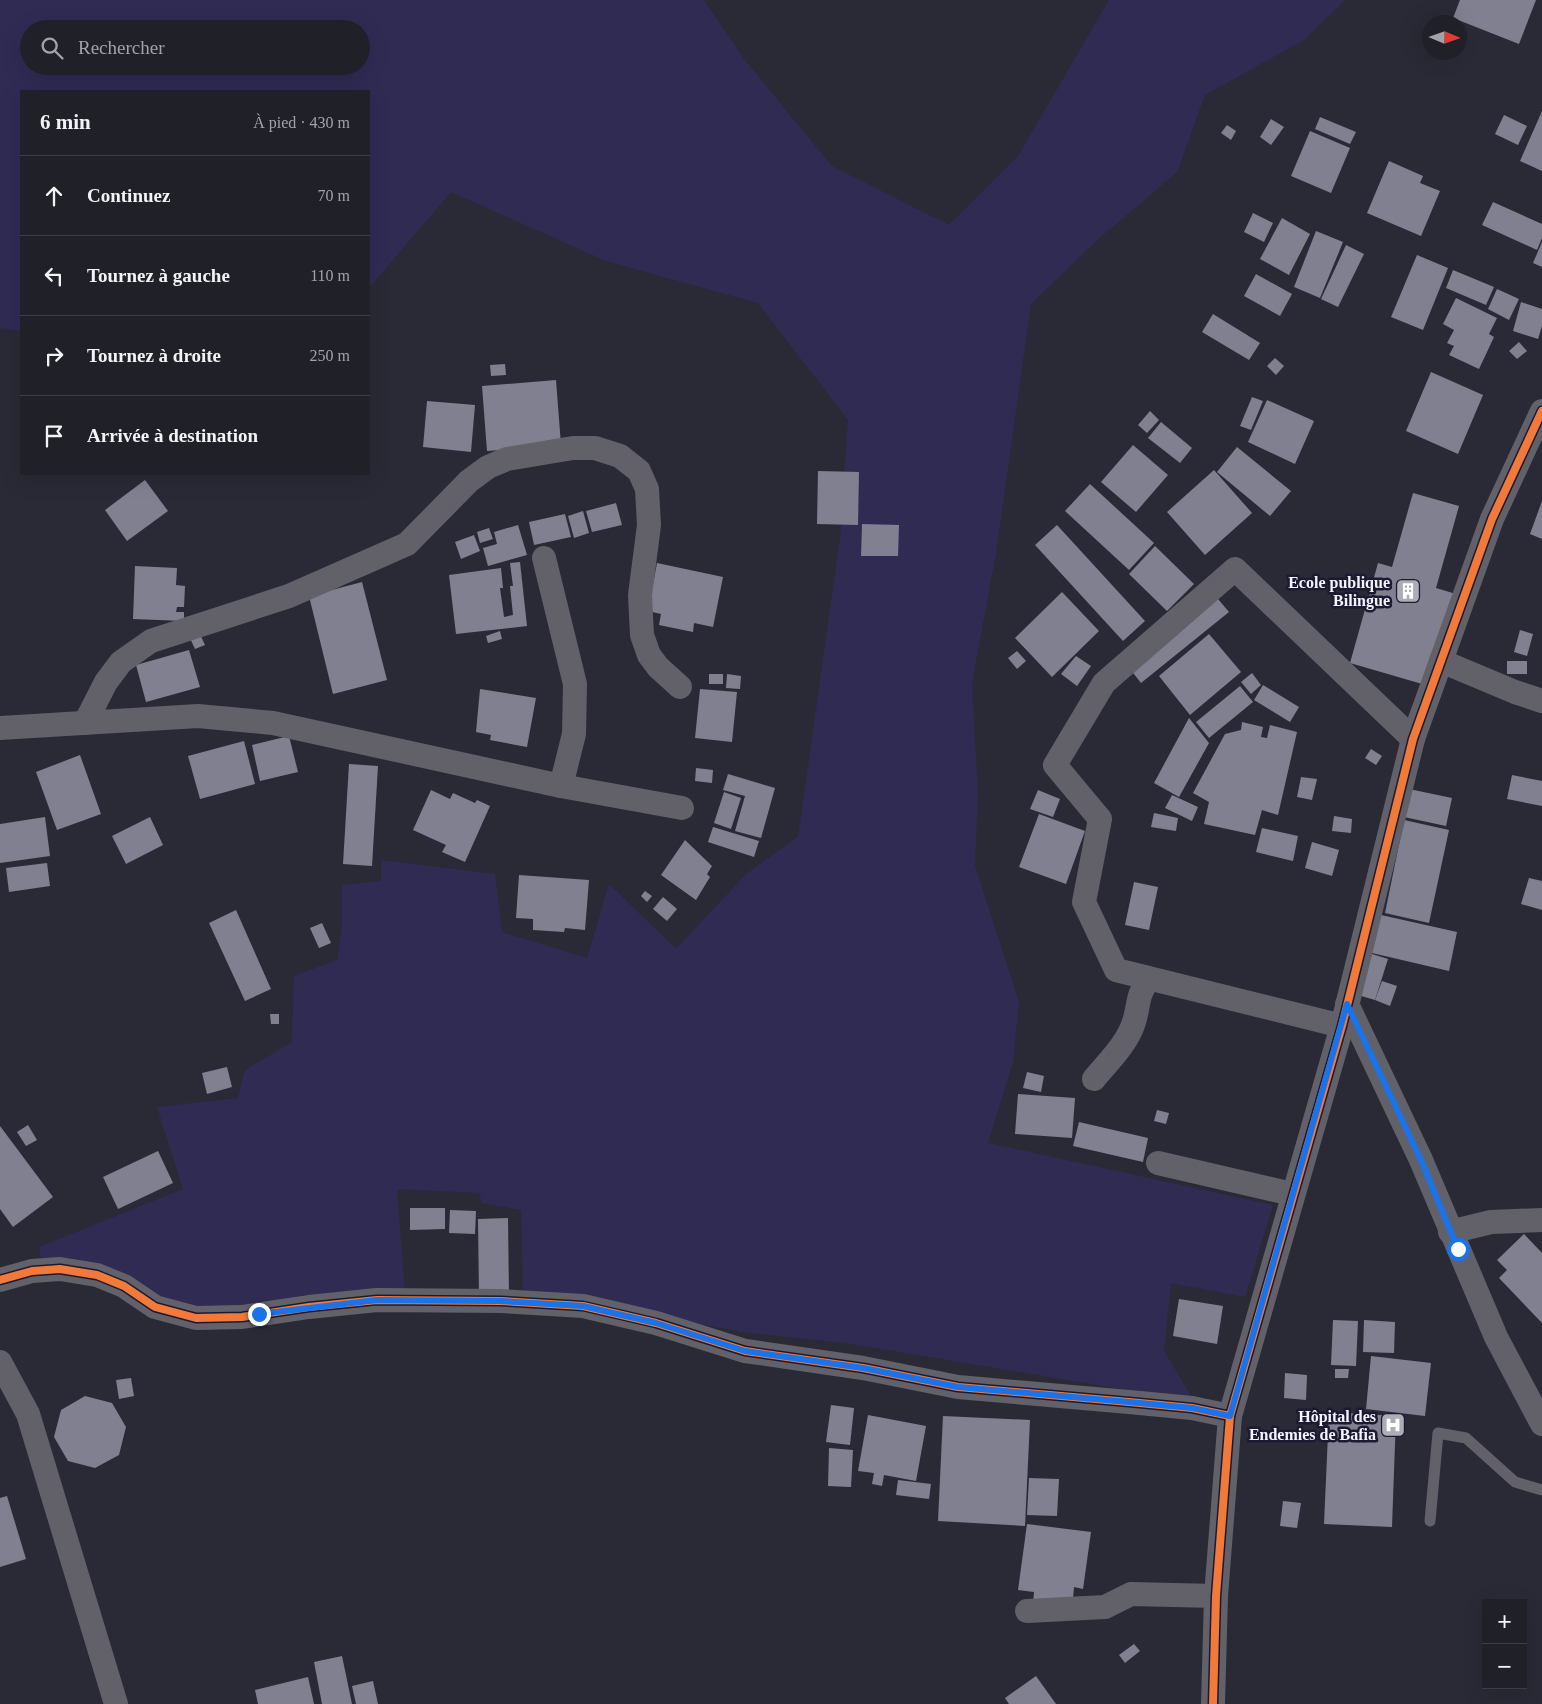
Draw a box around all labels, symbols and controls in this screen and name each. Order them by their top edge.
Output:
north arrow [1422,15,1467,60]
search box [20,20,370,75]
icon: search [38,34,66,62]
text: Rechercher [78,37,165,58]
text: 6 min [40,110,91,134]
text: À pied · 430 m [253,114,350,131]
icon: ahead [40,182,68,210]
text: Continuez [87,185,170,206]
text: 70 m [318,187,350,204]
icon: left [40,262,68,290]
text: Tournez à gauche [87,265,230,286]
text: 110 m [310,267,350,284]
icon: right [40,342,68,370]
text: Tournez à droite [87,345,221,366]
text: 250 m [310,347,350,364]
icon: arrive [40,422,68,450]
text: Arrivée à destination [87,425,258,446]
place label: Ecole publique Bilingue [1288,574,1390,610]
building icon: Ecole publique Bilingue [1395,578,1421,604]
route start [1447,1238,1470,1261]
route end [248,1303,271,1326]
place label: Hôpital des Endemies de Bafia [1249,1408,1376,1443]
hospital icon: Hôpital des Endemies de Bafia [1380,1412,1406,1438]
map controls [1482,1599,1527,1689]
button: + [1482,1599,1527,1644]
button: − [1482,1644,1527,1689]

